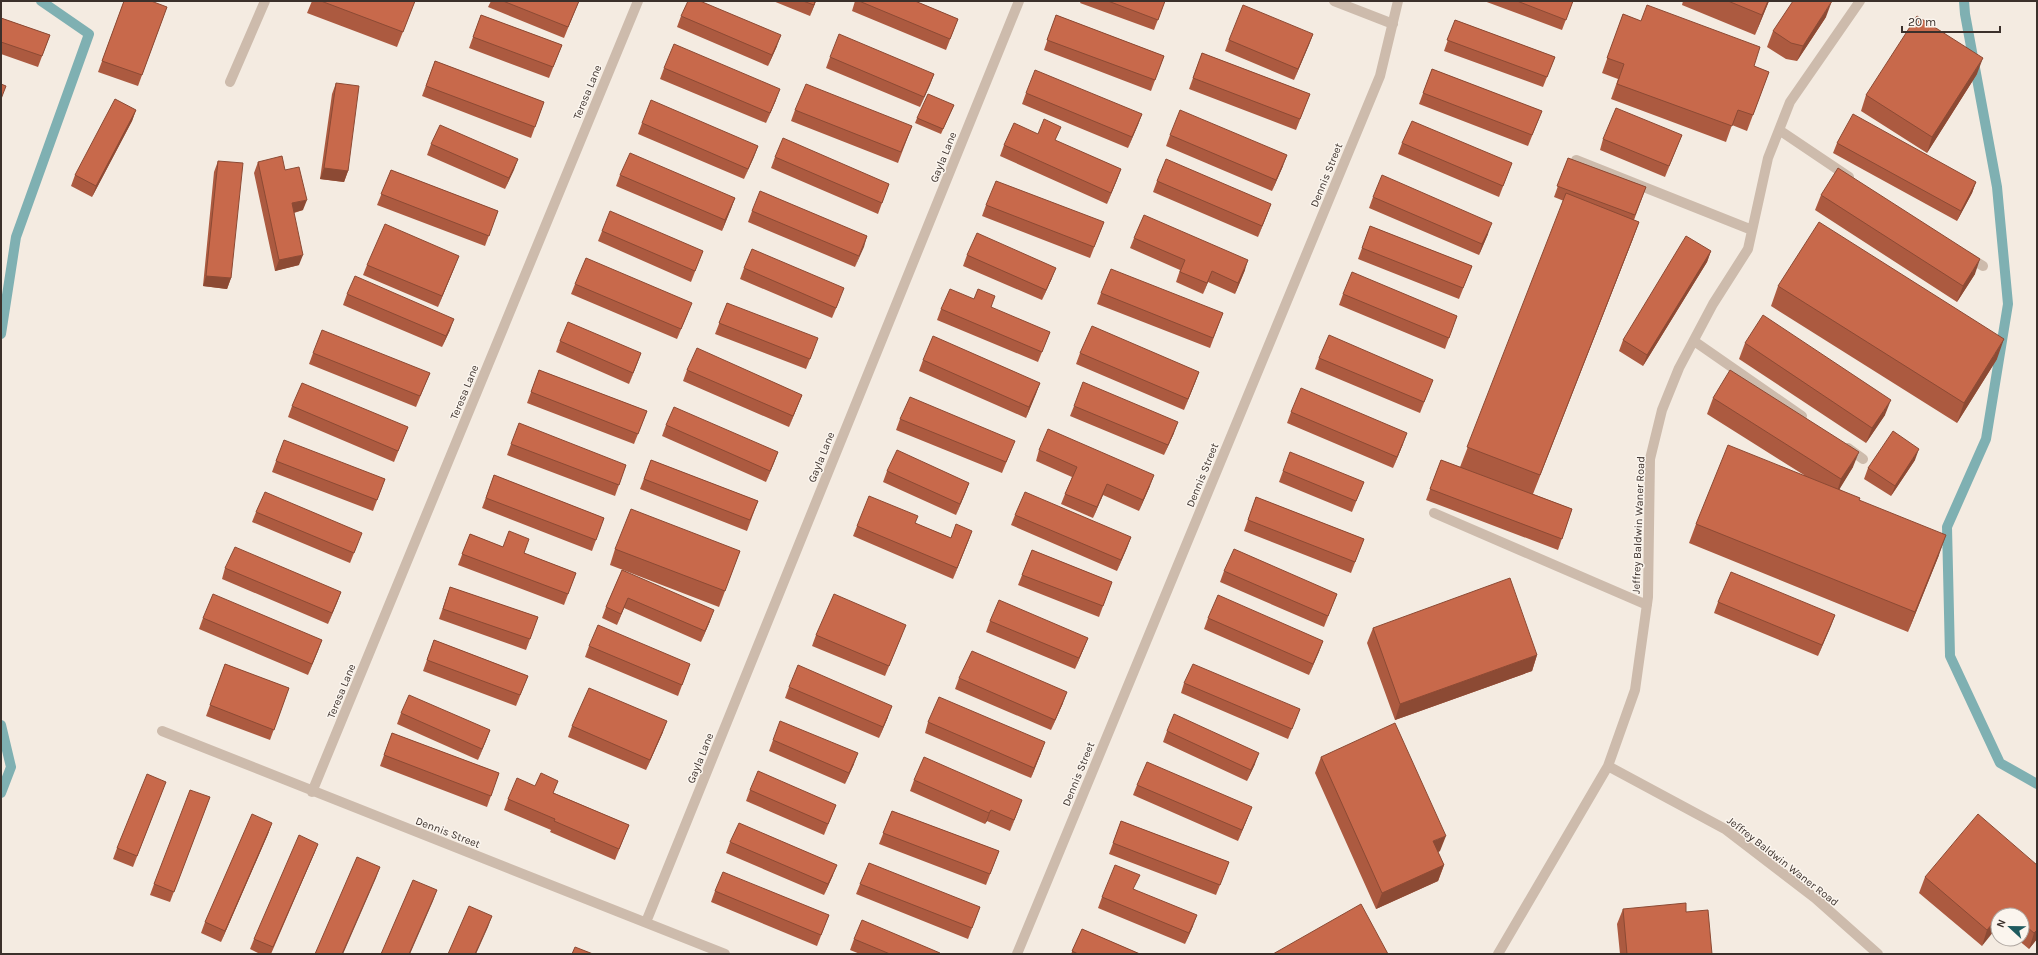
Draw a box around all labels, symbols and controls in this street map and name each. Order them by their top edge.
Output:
scale bar [1902,8,2000,34]
text: 20 m [1908,15,1936,29]
street label: Teresa Lane [571,63,604,121]
street label: Gayla Lane [927,130,960,184]
street label: Dennis Street [1308,141,1345,209]
street label: Teresa Lane [448,363,481,421]
street label: Gayla Lane [805,430,838,484]
street label: Dennis Street [1184,441,1221,509]
street label: Jeffrey Baldwin Waner Road [1630,456,1647,594]
street label: Teresa Lane [325,662,358,720]
street label: Gayla Lane [684,731,717,785]
street label: Dennis Street [1060,740,1097,808]
street label: Dennis Street [414,814,482,851]
street label: Jeffrey Baldwin Waner Road [1724,814,1841,909]
north arrow [1990,907,2030,947]
text: N [1994,917,2009,930]

